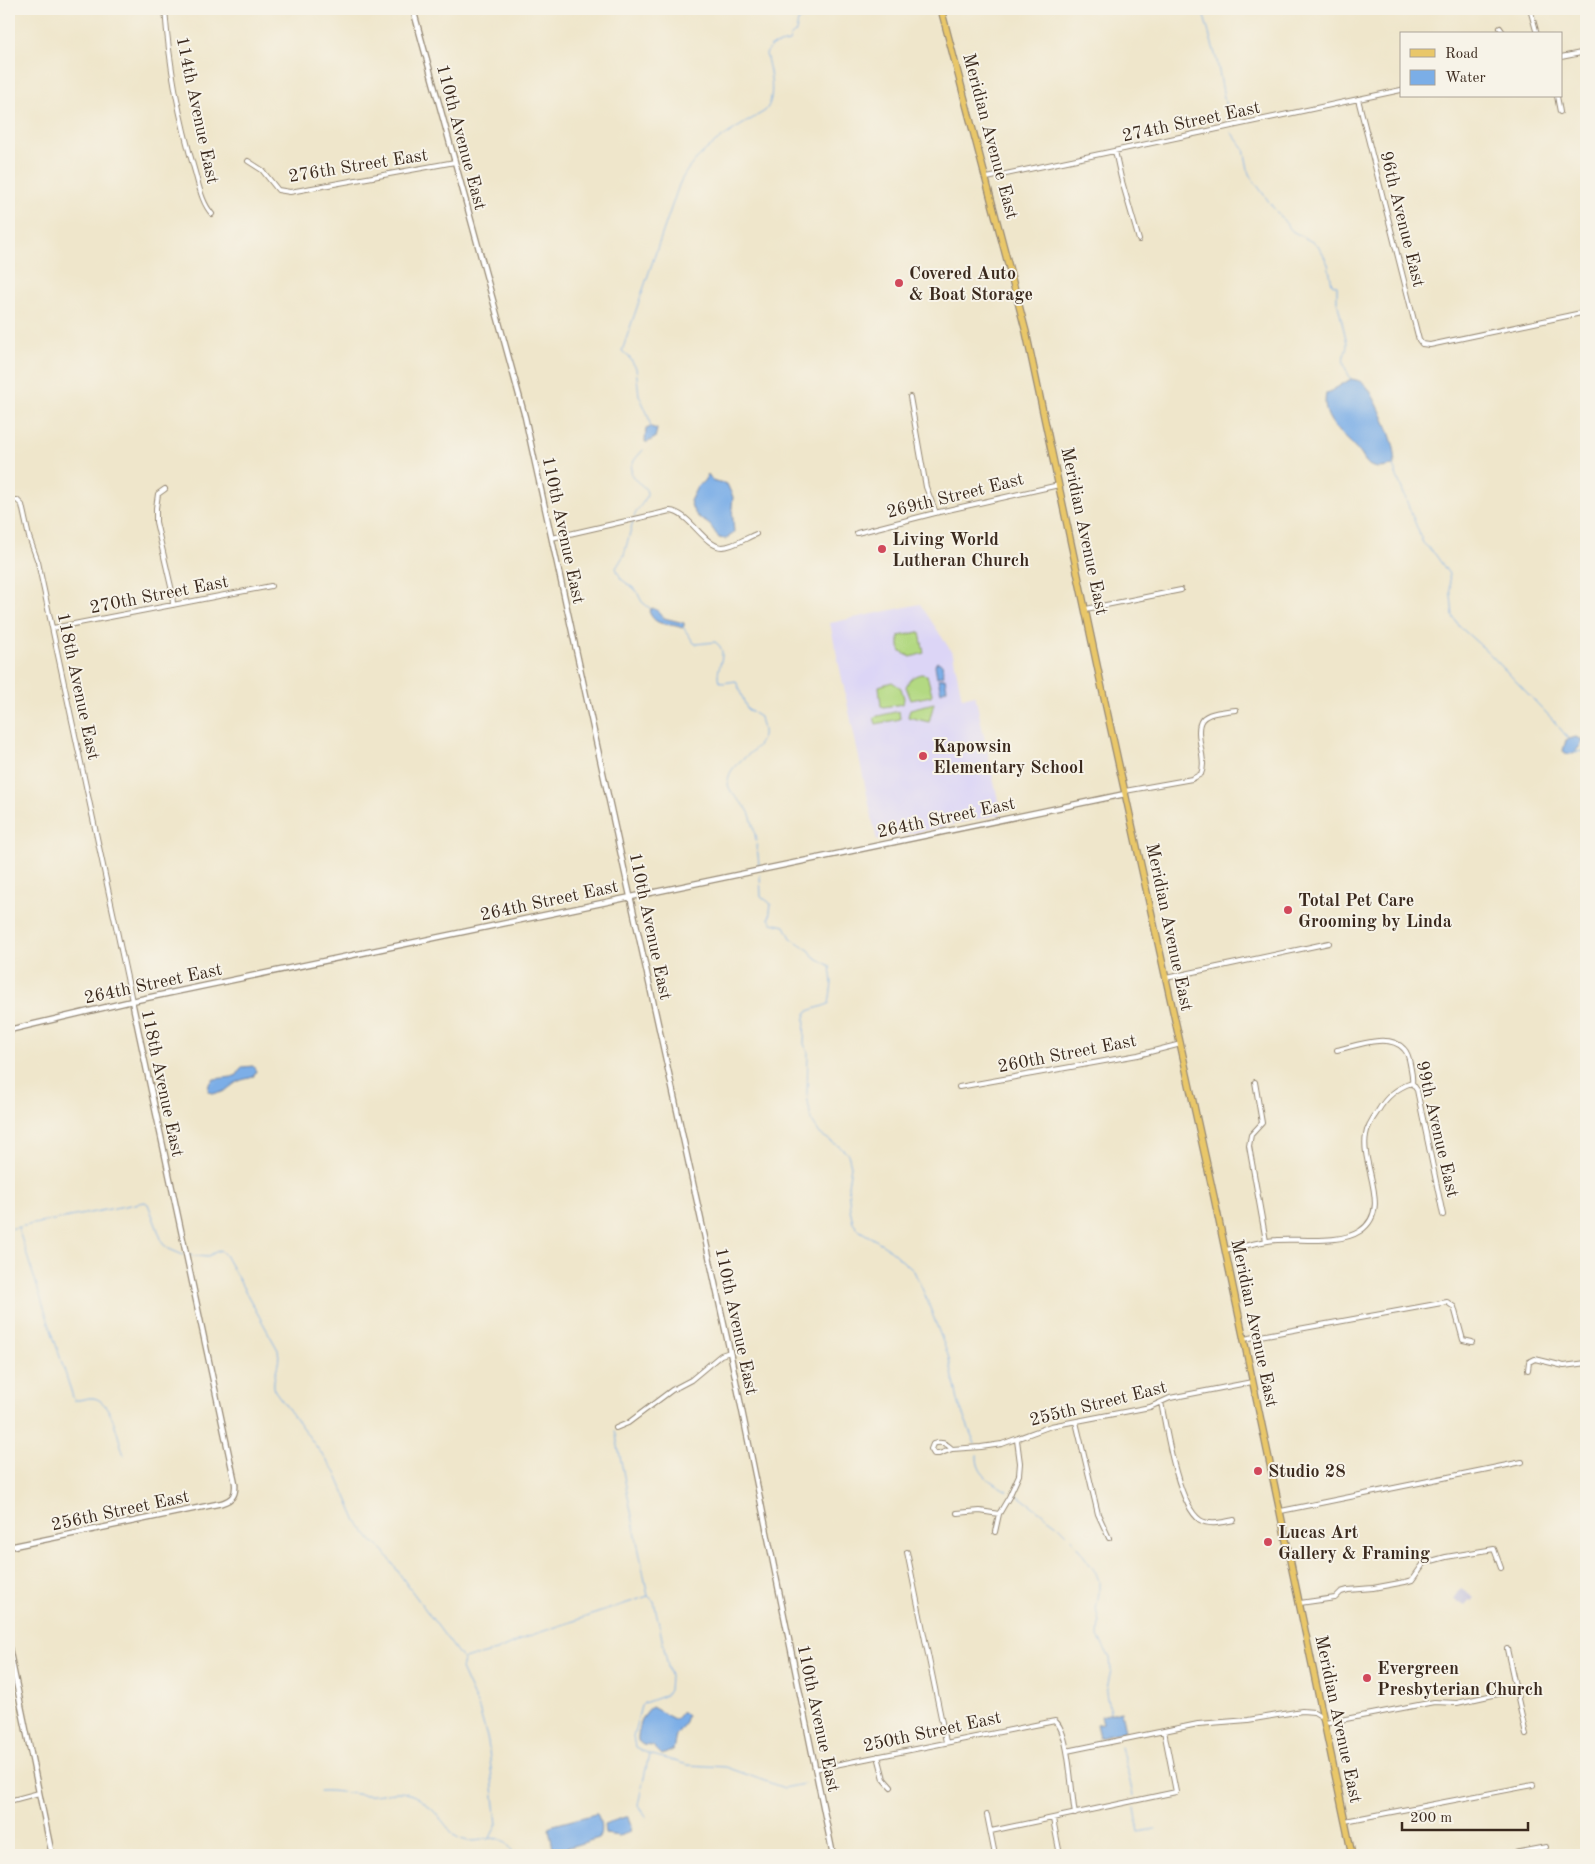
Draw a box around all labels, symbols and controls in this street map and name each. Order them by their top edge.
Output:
legend [1400,32,1562,98]
street label: 114th Avenue East [173,35,221,185]
text: Road [1445,47,1479,62]
street label: Meridian Avenue East [959,51,1021,221]
street label: 110th Avenue East [433,62,489,212]
text: Water [1445,71,1486,86]
street label: 274th Street East [1121,99,1262,145]
street label: 276th Street East [287,146,429,186]
street label: 96th Avenue East [1376,149,1428,289]
place label: Covered Auto & Boat Storage [909,265,1033,304]
marker: Covered Auto & Boat Storage [893,277,905,289]
street label: Meridian Avenue East [1057,446,1111,617]
street label: 110th Avenue East [539,455,587,605]
street label: 269th Street East [885,470,1026,522]
place label: Living World Lutheran Church [892,531,1029,570]
marker: Living World Lutheran Church [876,543,888,555]
street label: 270th Street East [88,573,230,617]
street label: 118th Avenue East [54,611,102,761]
place label: Kapowsin Elementary School [933,738,1084,777]
marker: Kapowsin Elementary School [917,750,929,762]
street label: 264th Street East [876,795,1017,841]
street label: Meridian Avenue East [1142,842,1196,1013]
street label: 110th Avenue East [626,851,674,1001]
street label: 264th Street East [479,878,620,924]
place label: Total Pet Care Grooming by Linda [1298,892,1452,931]
marker: Total Pet Care Grooming by Linda [1282,904,1294,916]
street label: 264th Street East [83,961,224,1007]
street label: 118th Avenue East [138,1008,186,1158]
street label: 260th Street East [996,1032,1138,1076]
street label: 99th Avenue East [1413,1059,1462,1199]
street label: Meridian Avenue East [1227,1238,1281,1409]
street label: 110th Avenue East [712,1246,760,1396]
street label: 255th Street East [1028,1378,1169,1430]
place label: Studio 28 [1268,1463,1346,1481]
marker: Studio 28 [1252,1465,1264,1477]
street label: 256th Street East [50,1488,191,1534]
place label: Lucas Art Gallery & Framing [1278,1524,1430,1563]
marker: Lucas Art Gallery & Framing [1262,1536,1274,1548]
street label: Meridian Avenue East [1311,1634,1365,1805]
street label: 110th Avenue East [794,1643,842,1793]
place label: Evergreen Presbyterian Church [1377,1660,1543,1699]
marker: Evergreen Presbyterian Church [1361,1672,1373,1684]
street label: 250th Street East [862,1709,1003,1755]
scale bar [1402,1799,1529,1831]
text: 200 m [1410,1811,1452,1826]

